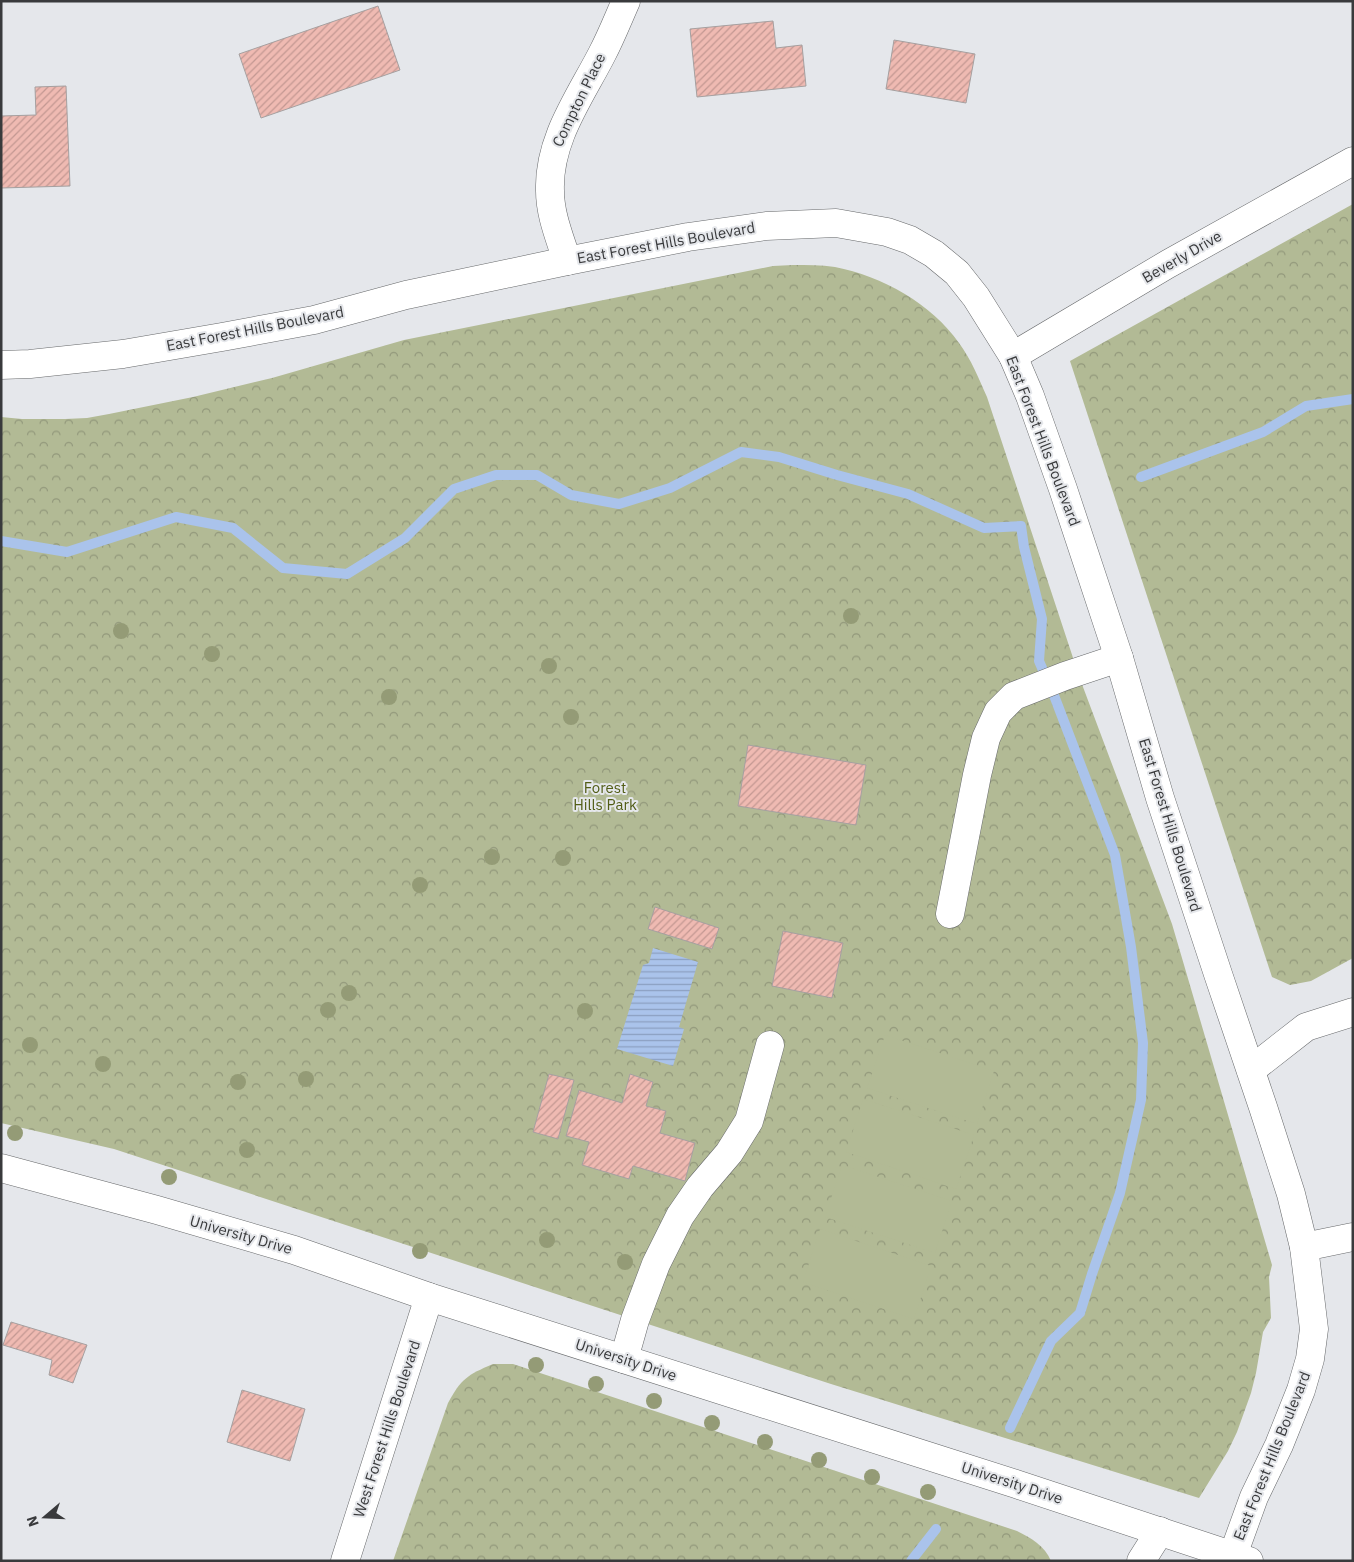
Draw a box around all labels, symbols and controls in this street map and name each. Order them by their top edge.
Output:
street label: Compton Place [548,50,609,150]
street label: East Forest Hills Boulevard [575,217,756,268]
street label: Beverly Drive [1139,226,1225,287]
street label: East Forest Hills Boulevard [165,302,345,355]
street label: East Forest Hills Boulevard [1002,353,1085,528]
street label: East Forest Hills Boulevard [1135,736,1206,914]
park label: Forest Hills Park [573,778,637,814]
street label: University Drive [188,1211,295,1258]
street label: University Drive [573,1334,679,1385]
street label: West Forest Hills Boulevard [349,1338,424,1520]
street label: East Forest Hills Boulevard [1229,1369,1314,1543]
street label: University Drive [959,1457,1065,1508]
north arrow [20,1492,70,1542]
text: N [23,1514,43,1529]

